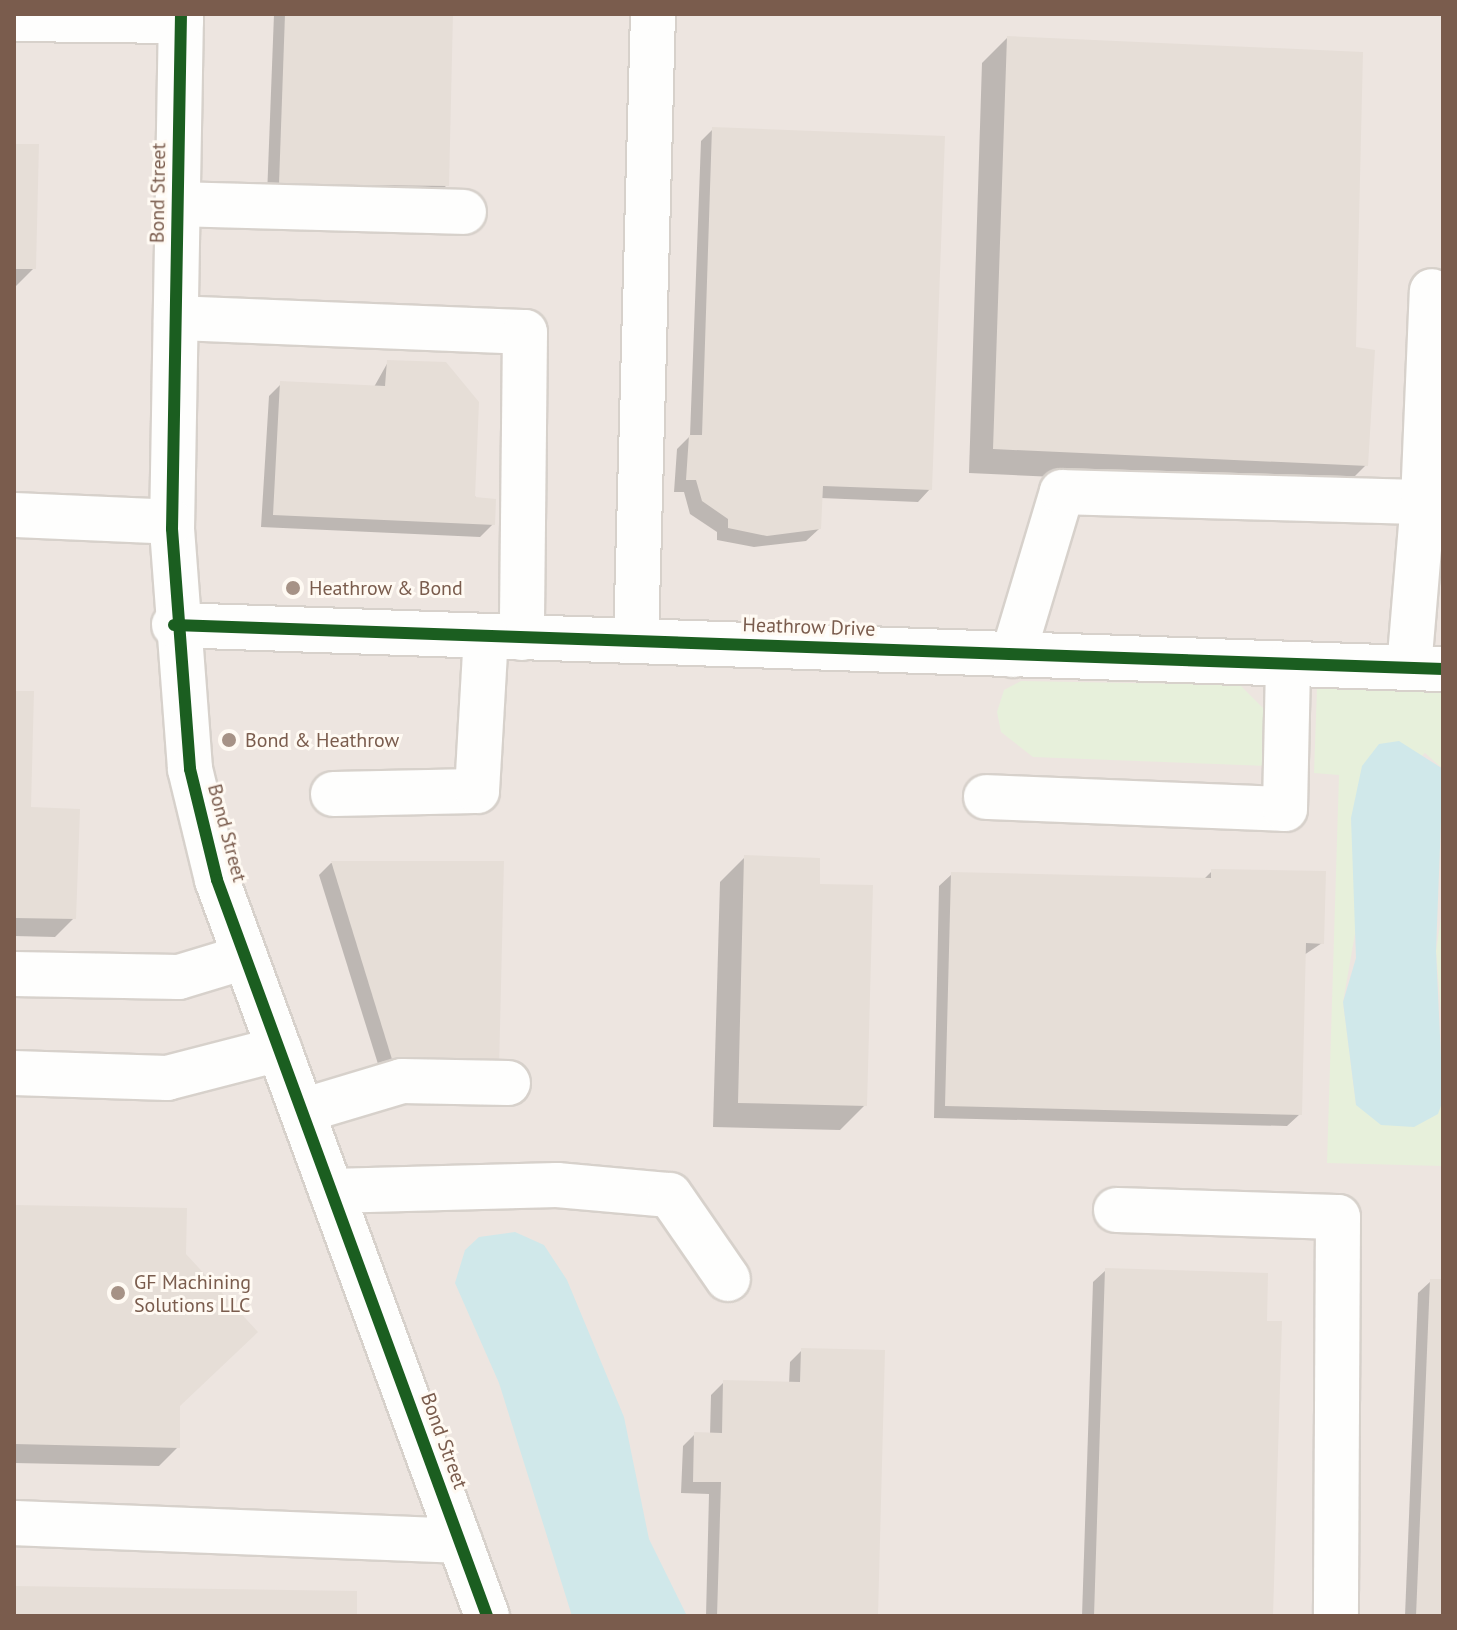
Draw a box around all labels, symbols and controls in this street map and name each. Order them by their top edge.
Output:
street label: Bond Street [145,143,171,243]
place label: Heathrow & Bond [309,576,463,600]
marker: Heathrow & Bond [284,579,302,597]
street label: Heathrow Drive [742,613,876,641]
place label: Bond & Heathrow [245,728,399,752]
marker: Bond & Heathrow [220,731,238,749]
street label: Bond Street [202,781,252,885]
place label: GF Machining Solutions LLC [134,1270,251,1317]
marker: GF Machining Solutions LLC [109,1284,127,1302]
street label: Bond Street [416,1390,472,1492]

